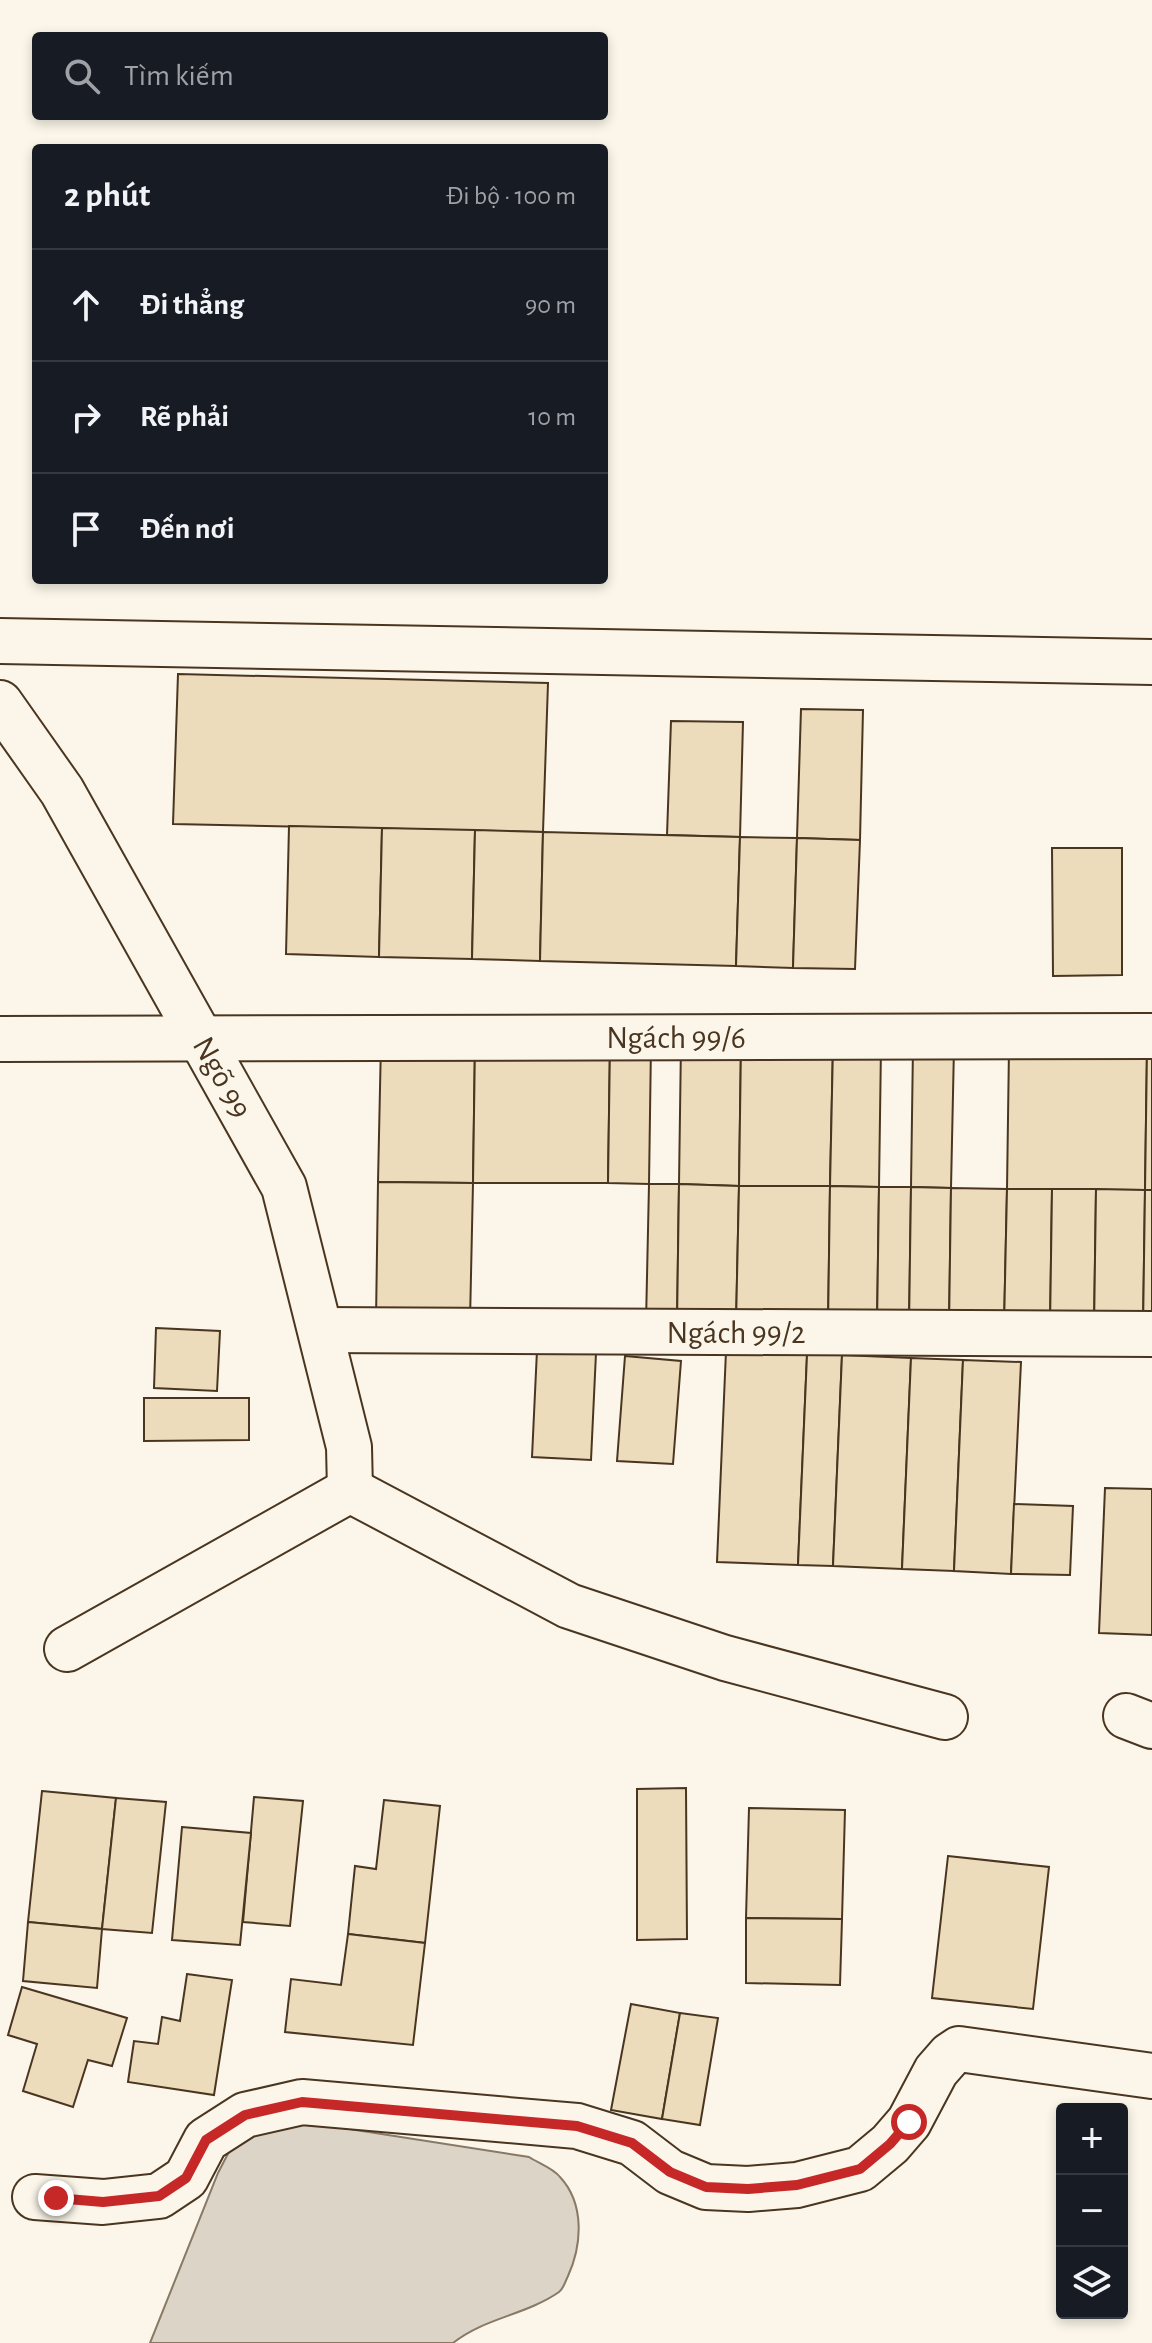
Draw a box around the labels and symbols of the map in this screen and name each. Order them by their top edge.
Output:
street label: Ngách 99/6 [606,1022,746,1054]
street label: Ngõ 99 [187,1031,257,1124]
street label: Ngách 99/2 [666,1317,806,1349]
route start [891,2104,927,2140]
route end [38,2180,74,2216]

